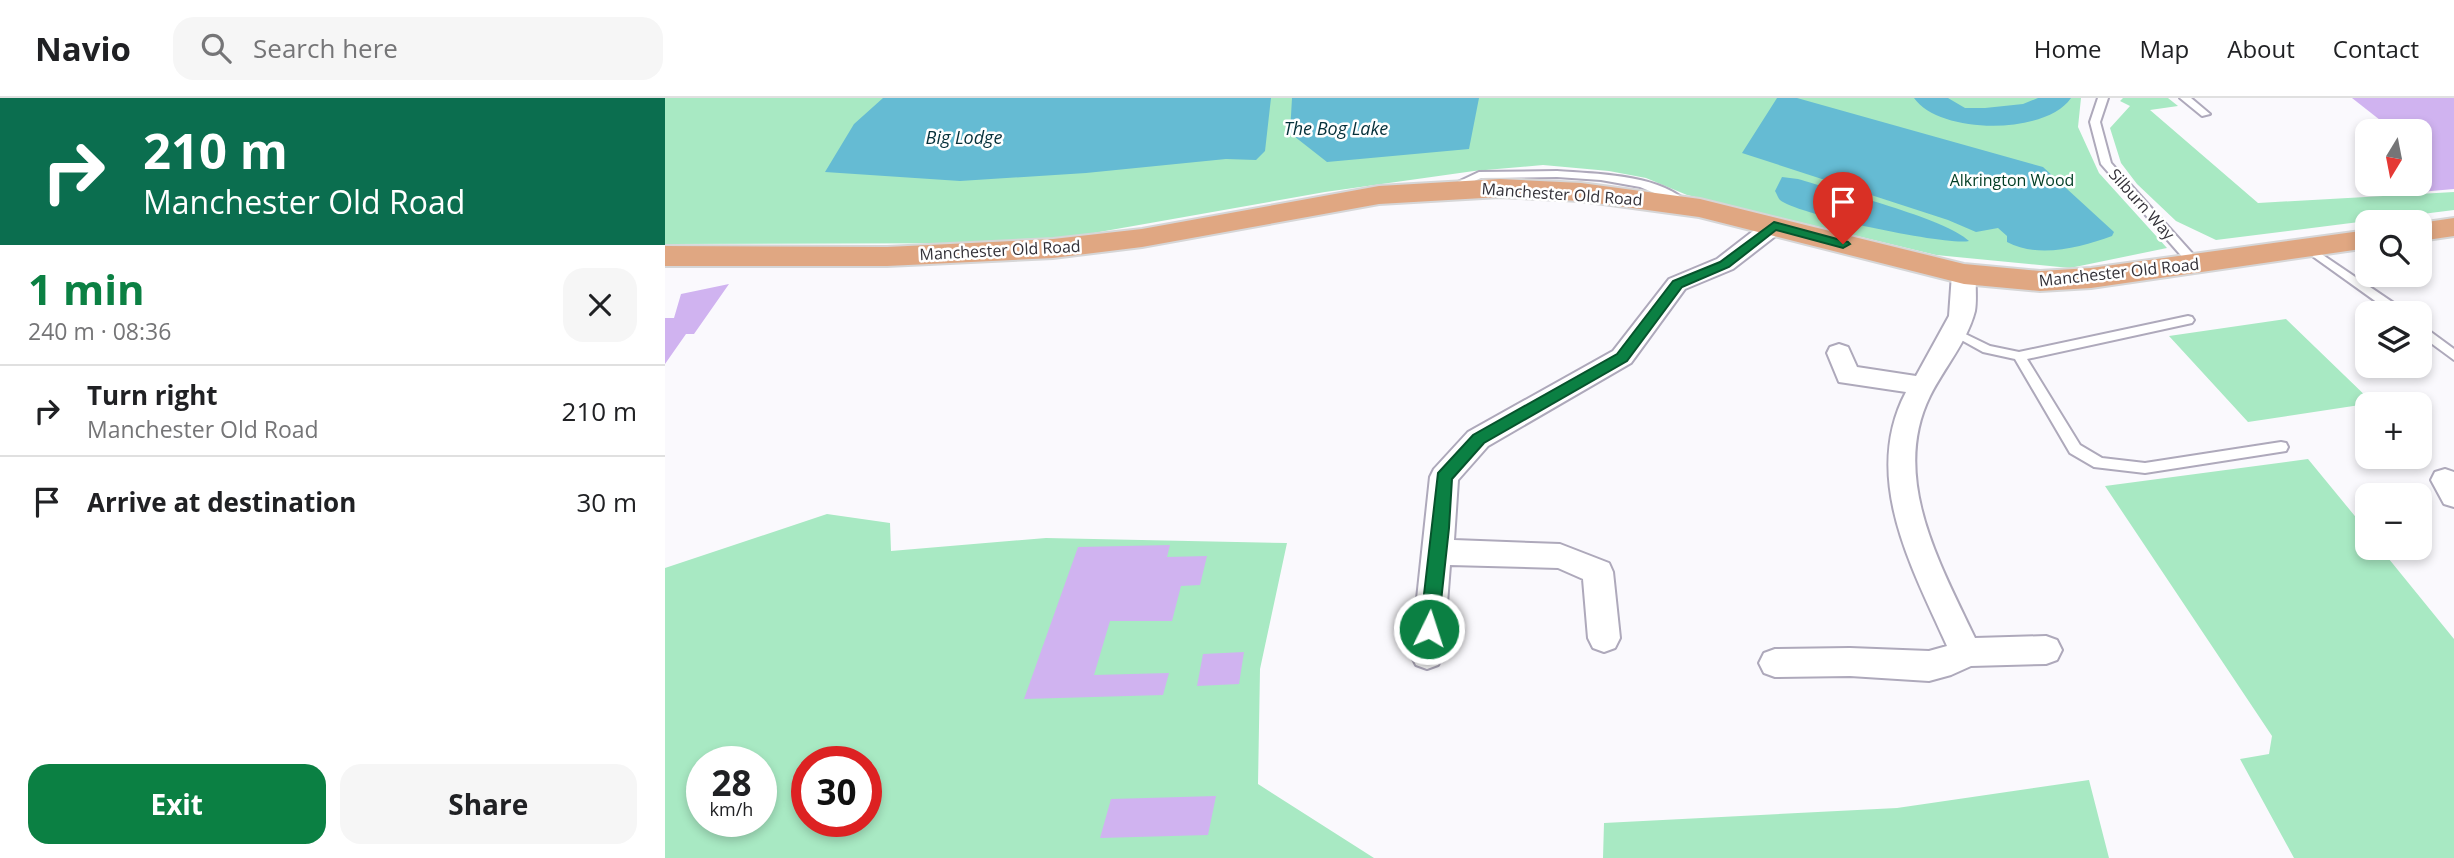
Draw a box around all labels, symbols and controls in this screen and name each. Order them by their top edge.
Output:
search box [173,17,663,80]
text: Navio [35,26,131,71]
icon: search [197,29,235,67]
text: Search here [253,30,398,66]
text: Home [2034,32,2102,65]
text: Map [2140,32,2189,65]
text: About [2227,32,2295,65]
text: Contact [2333,32,2419,65]
water label: The Bog Lake [1284,116,1388,140]
text: 210 m [143,117,288,183]
north arrow [2355,119,2433,196]
map controls [2355,119,2432,560]
water label: Big Lodge [926,125,1002,149]
icon: right [28,126,119,217]
street label: Silburn Way [2104,164,2180,245]
park label: Alkrington Wood [1950,169,2074,191]
pin [1813,172,1873,244]
street label: Manchester Old Road [1481,177,1643,211]
text: Manchester Old Road [143,180,465,223]
icon: arrive [1824,183,1862,221]
button: search [2355,210,2432,287]
street label: Manchester Old Road [919,235,1081,265]
street label: Manchester Old Road [2038,253,2200,291]
text: 1 min [28,260,145,317]
button: close [563,268,637,342]
button: layers [2355,301,2432,378]
text: 240 m · 08:36 [28,315,171,347]
text: Turn right [87,377,218,413]
icon: right [28,392,66,430]
button: + [2355,392,2432,469]
text: 210 m [562,393,637,429]
text: Manchester Old Road [87,413,319,445]
icon: arrive [28,483,66,521]
button: − [2355,483,2432,560]
text: Arrive at destination [87,484,356,520]
text: 30 m [576,484,637,520]
position arrow [1392,592,1466,666]
speed limit sign: 30 [791,746,882,837]
text: 28 [711,759,752,806]
button: Exit [28,764,326,844]
button: Share [340,764,637,844]
text: km/h [710,797,753,821]

